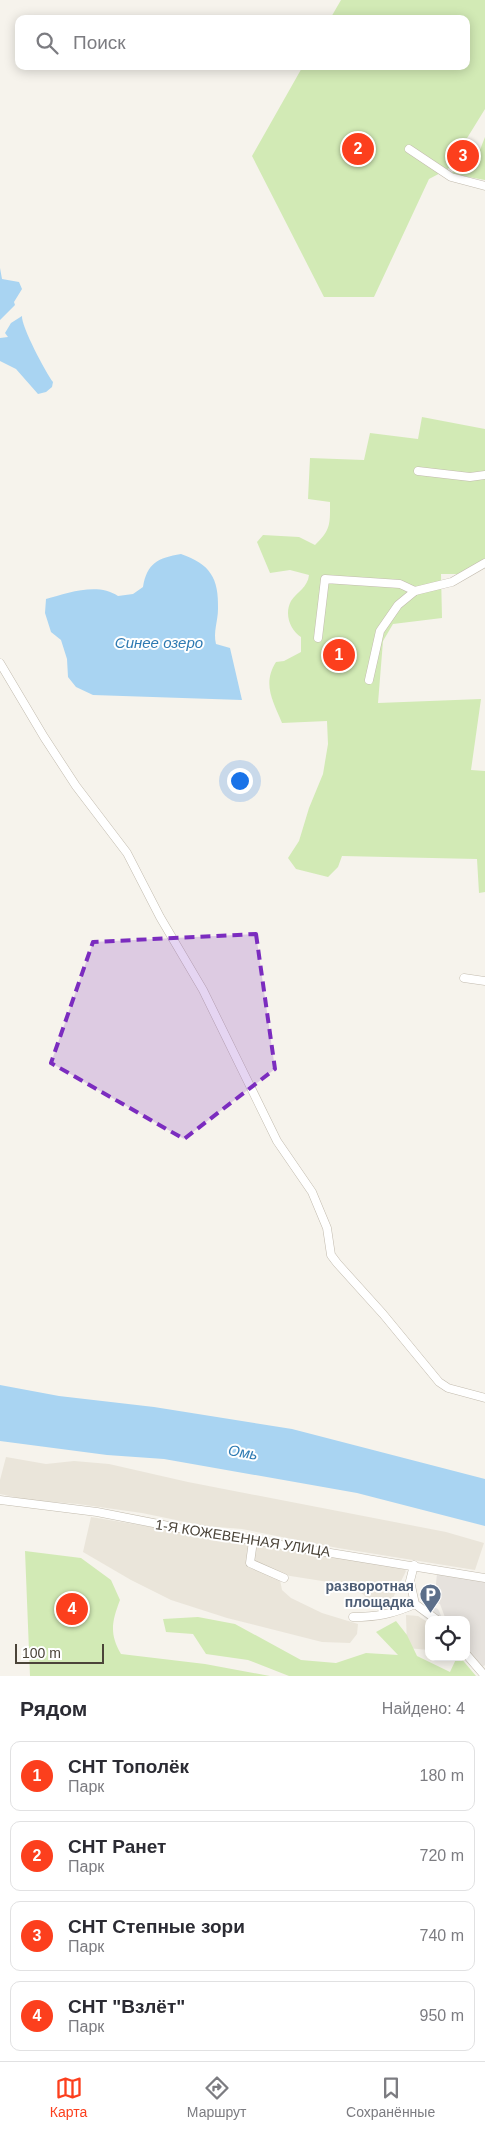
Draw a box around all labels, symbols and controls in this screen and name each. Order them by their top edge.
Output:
search box [15,15,470,70]
icon: search [33,29,61,57]
text: Поиск [73,32,126,53]
pin: 2 [342,130,374,168]
pin: 3 [447,137,479,175]
water label: Синее озеро [115,634,203,651]
pin: 1 [323,636,355,674]
your location [227,768,253,794]
water label: Омь [227,1441,259,1463]
street label: 1-Я КОЖЕВЕННАЯ УЛИЦА [154,1516,332,1560]
place label: разворотная площадка [326,1578,414,1610]
parking icon: разворотная площадка [418,1582,442,1613]
pin: 4 [56,1590,88,1628]
map controls [425,1616,470,1661]
button: locate [425,1616,470,1661]
scale bar [15,1641,104,1664]
text: 100 m [22,1645,61,1661]
text: Рядом [20,1697,87,1720]
text: Найдено: 4 [382,1700,465,1717]
text: СНТ Тополёк [68,1756,189,1777]
text: 1 [33,1767,41,1784]
text: 180 m [420,1767,464,1784]
text: Парк [68,1778,104,1795]
text: СНТ Ранет [68,1836,166,1857]
text: 2 [33,1847,41,1864]
text: 720 m [420,1847,464,1864]
text: Парк [68,1858,104,1875]
text: СНТ Степные зори [68,1916,245,1937]
text: 3 [33,1927,41,1944]
text: 740 m [420,1927,464,1944]
text: Парк [68,1938,104,1955]
text: СНТ "Взлёт" [68,1996,185,2017]
text: 4 [33,2007,41,2024]
text: 950 m [420,2007,464,2024]
text: Парк [68,2018,104,2035]
tab: Карта [50,2074,87,2120]
tab: Маршрут [187,2074,246,2120]
tab: Сохранённые [346,2074,435,2120]

